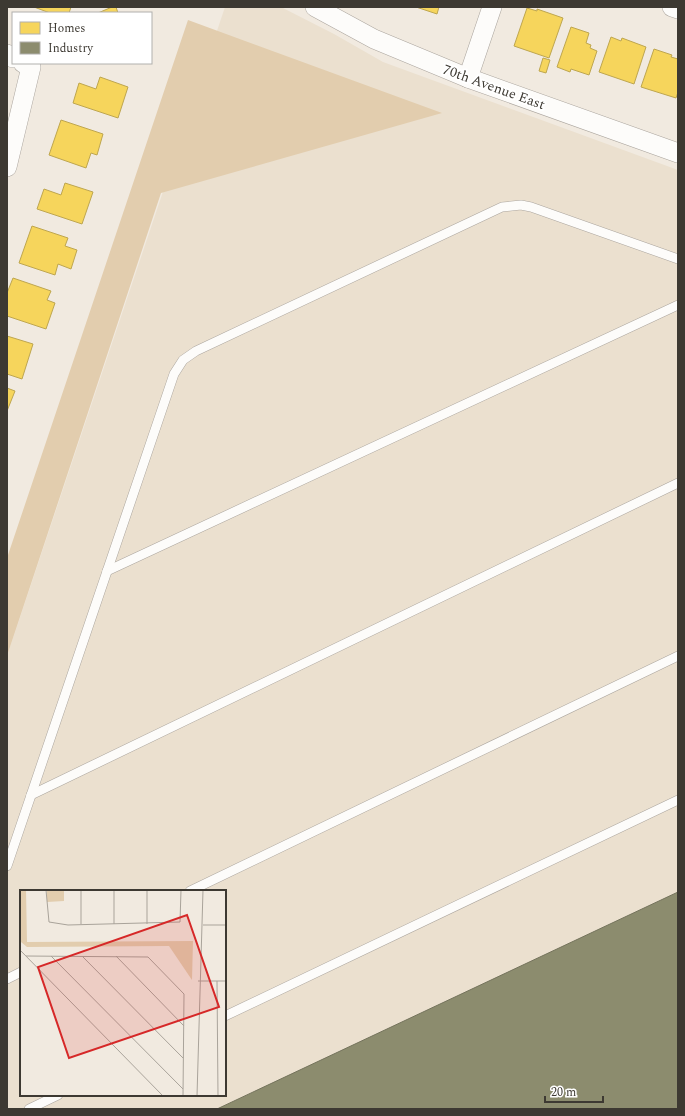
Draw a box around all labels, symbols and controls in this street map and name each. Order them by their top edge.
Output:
legend [12,12,152,64]
text: Homes [48,19,86,38]
text: Industry [48,39,94,58]
street label: 70th Avenue East [440,59,548,115]
inset map [20,890,226,1096]
scale bar [545,1078,603,1104]
text: 20 m [551,1083,576,1102]

